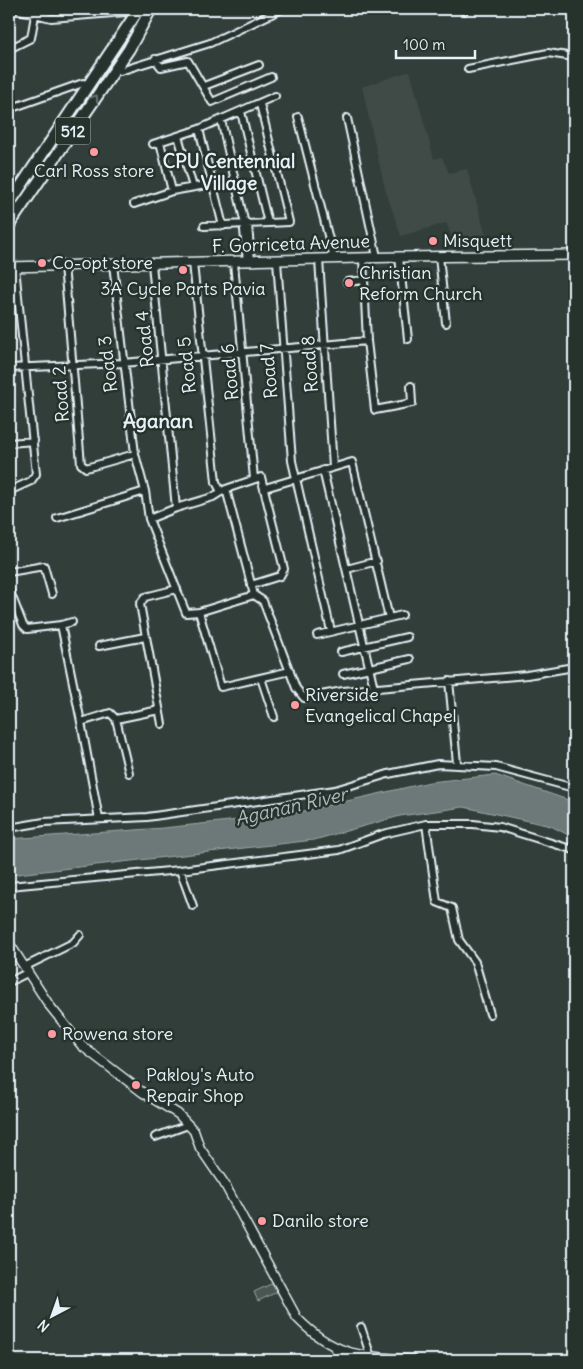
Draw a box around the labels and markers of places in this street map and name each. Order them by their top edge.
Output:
marker: Carl Ross store [88,146,100,158]
place label: Carl Ross store [34,159,154,182]
place label: Misquett [443,229,512,252]
marker: Misquett [427,235,439,247]
place label: Co-opt store [52,251,153,274]
marker: Co-opt store [36,257,48,269]
place label: Christian Reform Church [359,261,482,305]
marker: 3A Cycle Parts Pavia [177,264,189,276]
place label: 3A Cycle Parts Pavia [100,277,266,300]
marker: Christian Reform Church [343,277,355,289]
place label: Riverside Evangelical Chapel [305,683,457,727]
marker: Riverside Evangelical Chapel [289,699,301,711]
place label: Rowena store [62,1022,173,1045]
marker: Rowena store [46,1028,58,1040]
place label: Pakloy's Auto Repair Shop [146,1063,254,1107]
marker: Pakloy's Auto Repair Shop [130,1079,142,1091]
place label: Danilo store [272,1209,369,1232]
marker: Danilo store [256,1215,268,1227]

